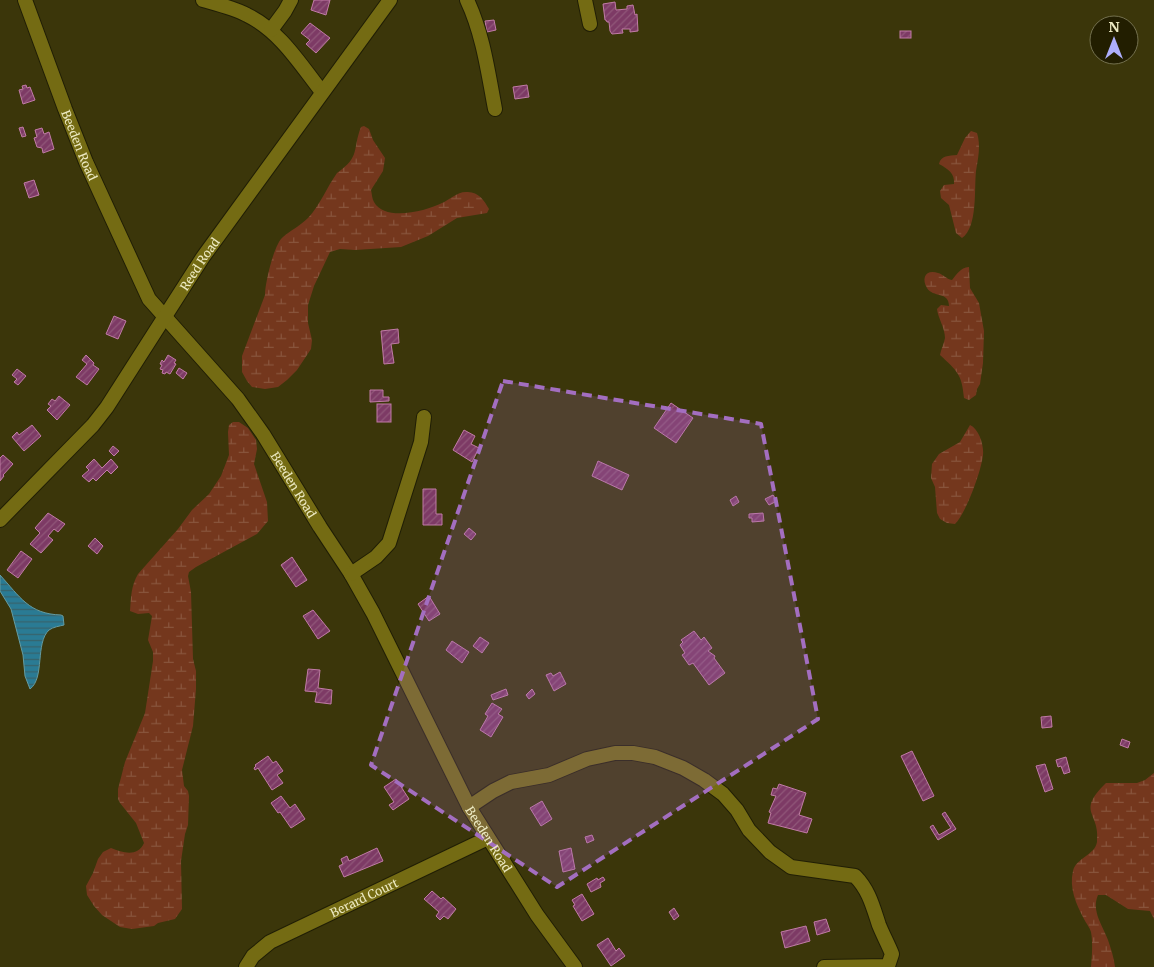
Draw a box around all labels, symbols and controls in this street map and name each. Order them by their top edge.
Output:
north arrow [1089,15,1139,65]
text: N [1108,18,1120,36]
street label: Beeden Road [59,108,101,183]
street label: Reed Road [176,234,222,293]
street label: Beeden Road [268,449,320,520]
street label: Beeden Road [463,803,515,875]
street label: Berard Court [327,874,401,920]

